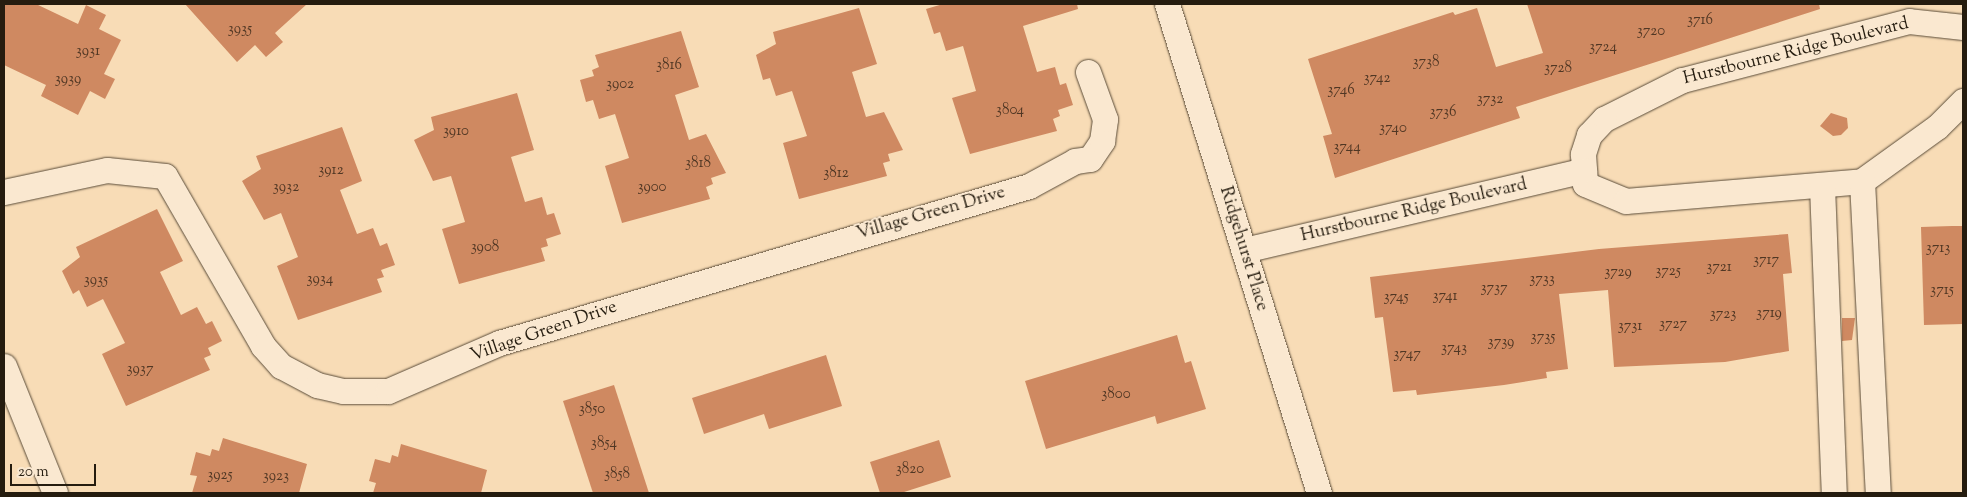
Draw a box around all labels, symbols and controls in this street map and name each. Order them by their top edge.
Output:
house number: 3716 [1687,12,1713,30]
street label: Hurstbourne Ridge Boulevard [1681,14,1911,90]
house number: 3935 [228,21,252,39]
house number: 3720 [1637,23,1665,41]
house number: 3724 [1589,39,1617,57]
house number: 3931 [76,43,100,61]
house number: 3738 [1412,54,1440,72]
house number: 3816 [656,57,682,75]
house number: 3728 [1544,60,1572,78]
house number: 3742 [1363,70,1391,88]
house number: 3939 [55,71,81,89]
house number: 3902 [606,76,634,94]
house number: 3746 [1327,82,1355,100]
house number: 3732 [1477,91,1503,109]
house number: 3804 [996,102,1024,120]
house number: 3736 [1430,104,1456,122]
house number: 3740 [1379,120,1407,138]
house number: 3910 [443,123,469,141]
house number: 3744 [1333,139,1361,157]
house number: 3818 [685,155,711,173]
house number: 3912 [318,162,344,180]
house number: 3812 [823,165,849,183]
street label: Hurstbourne Ridge Boulevard [1299,174,1529,248]
house number: 3932 [273,179,299,197]
house number: 3900 [637,179,667,197]
street label: Village Green Drive [854,182,1008,246]
street label: Ridgehurst Place [1214,184,1272,314]
house number: 3908 [471,239,499,257]
house number: 3713 [1926,240,1950,258]
house number: 3717 [1753,252,1779,270]
house number: 3721 [1706,259,1732,277]
house number: 3725 [1655,263,1681,281]
house number: 3729 [1604,264,1632,282]
house number: 3934 [307,271,333,289]
house number: 3733 [1529,271,1555,289]
house number: 3935 [84,272,108,290]
house number: 3737 [1480,280,1508,298]
house number: 3715 [1930,282,1954,300]
house number: 3741 [1432,288,1458,306]
house number: 3745 [1383,289,1409,307]
street label: Village Green Drive [468,297,620,367]
house number: 3719 [1756,305,1782,323]
house number: 3723 [1710,306,1736,324]
house number: 3727 [1659,316,1687,334]
house number: 3731 [1618,318,1642,336]
house number: 3735 [1531,329,1555,347]
house number: 3739 [1488,334,1514,352]
house number: 3743 [1441,340,1467,358]
house number: 3747 [1393,346,1421,364]
house number: 3937 [127,361,153,379]
house number: 3800 [1101,386,1131,404]
house number: 3850 [579,401,605,419]
house number: 3854 [591,435,617,453]
scale bar [12,454,99,486]
house number: 3820 [896,461,924,479]
text: 20 m [18,462,49,483]
house number: 3858 [604,466,630,484]
house number: 3925 [207,467,233,485]
house number: 3923 [263,468,289,486]

